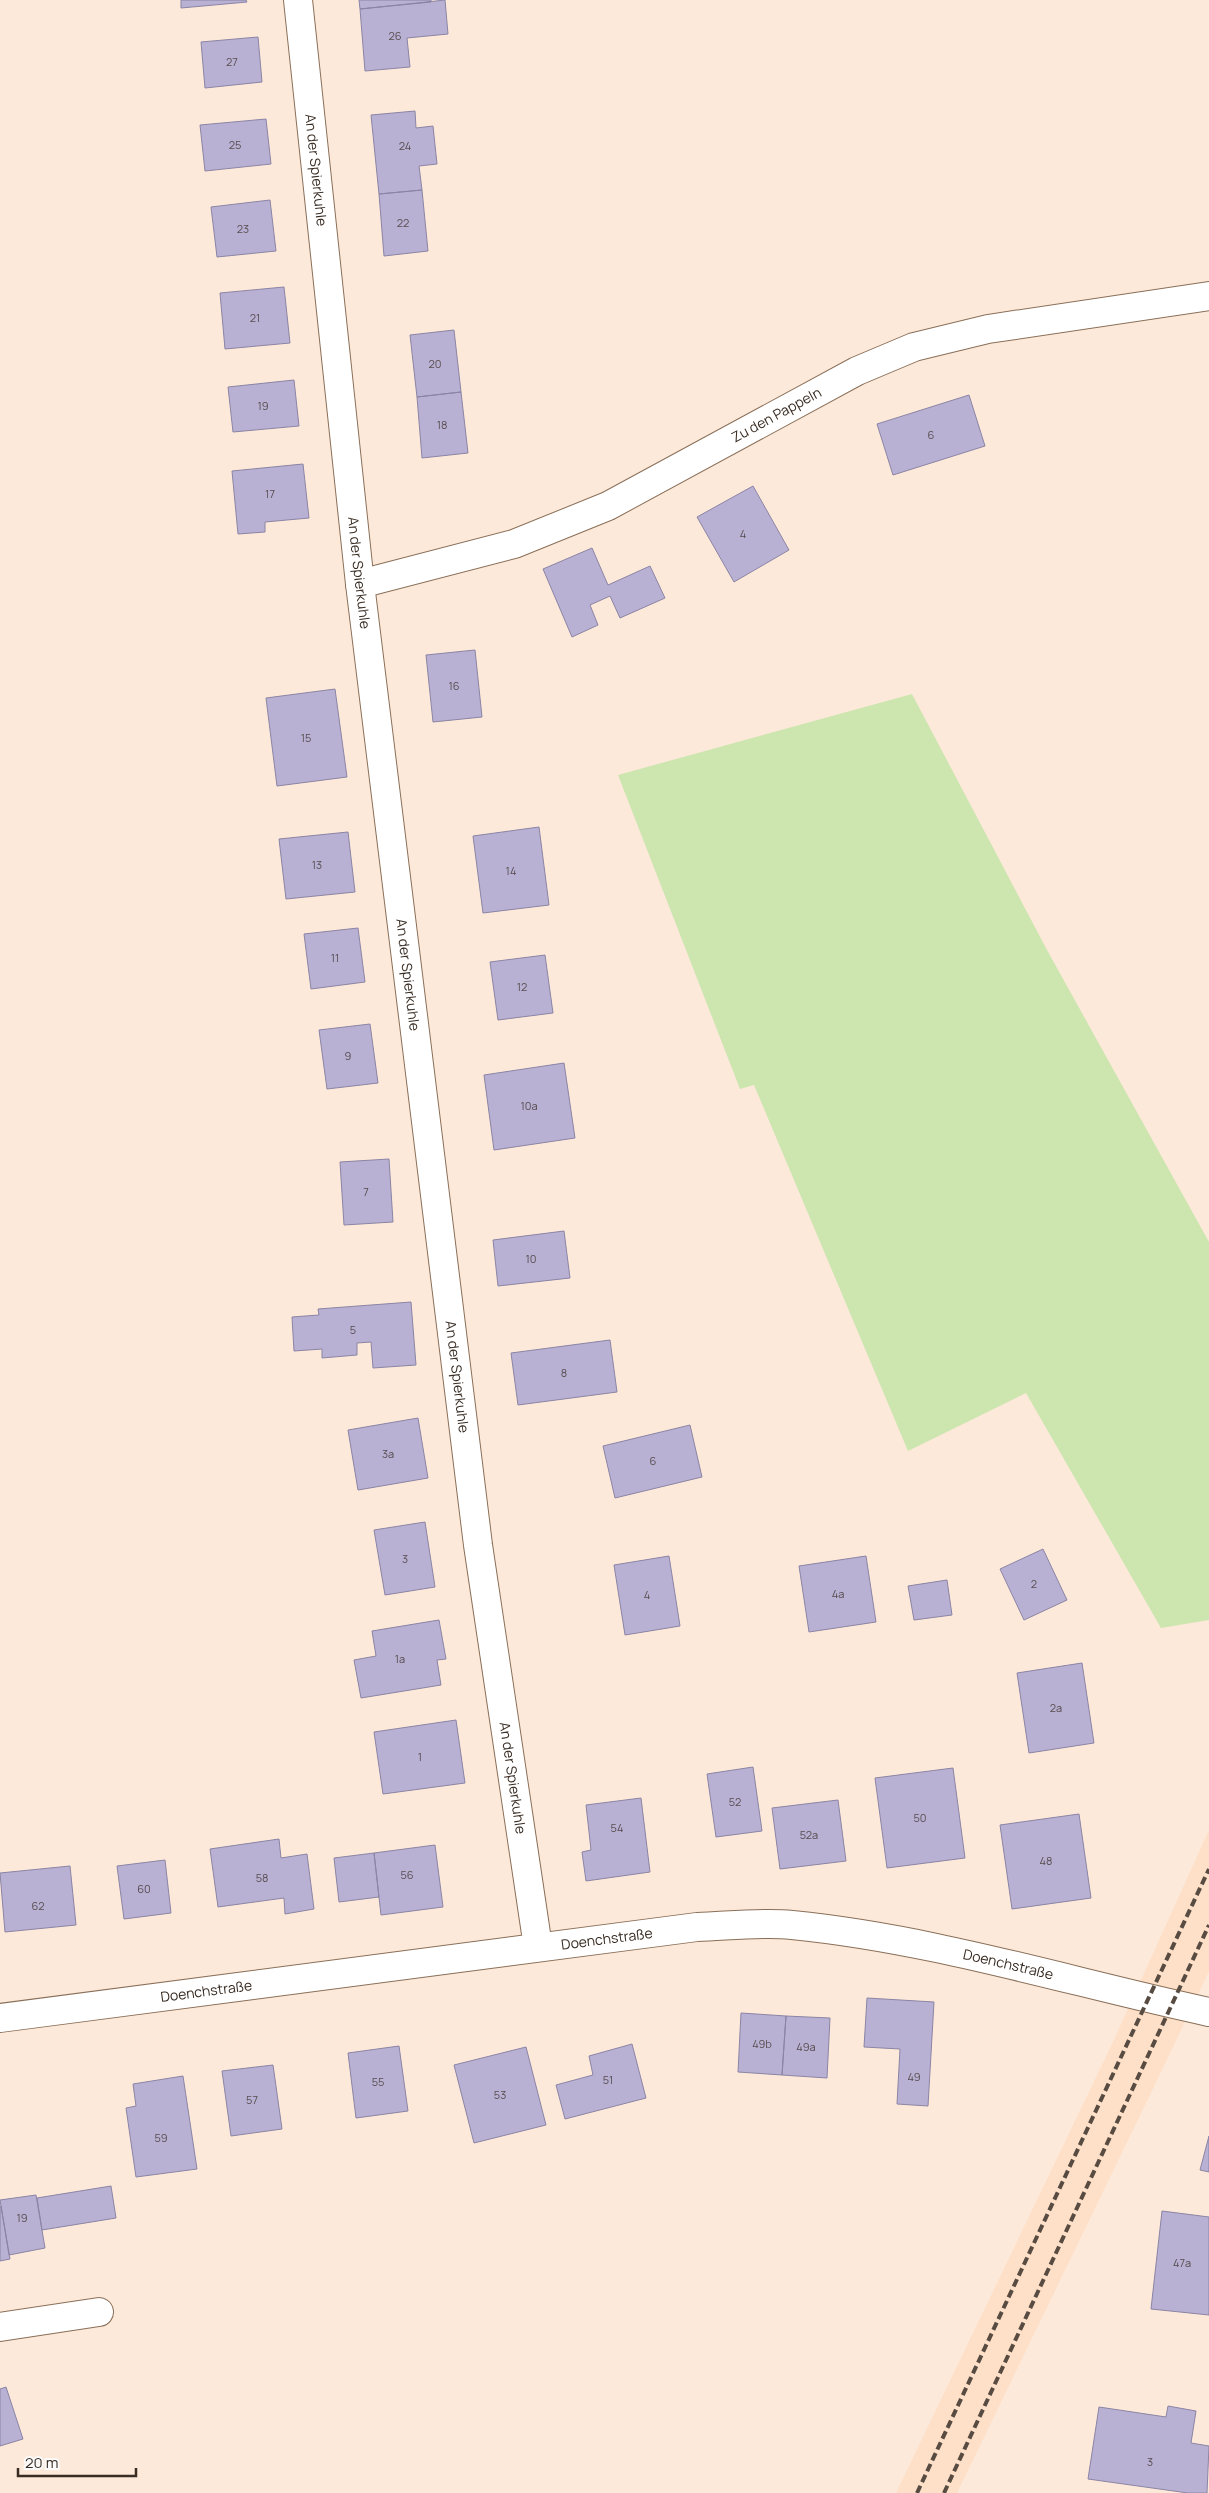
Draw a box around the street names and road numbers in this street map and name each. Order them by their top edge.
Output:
street label: An der Spierkuhle [301,113,332,227]
street label: Zu den Pappeln [728,382,824,446]
street label: An der Spierkuhle [344,516,375,630]
street label: An der Spierkuhle [392,918,425,1032]
street label: An der Spierkuhle [442,1320,474,1434]
street label: An der Spierkuhle [496,1721,531,1835]
street label: Doenchstraße [560,1923,654,1954]
street label: Doenchstraße [961,1944,1055,1984]
street label: Doenchstraße [159,1975,253,2006]

